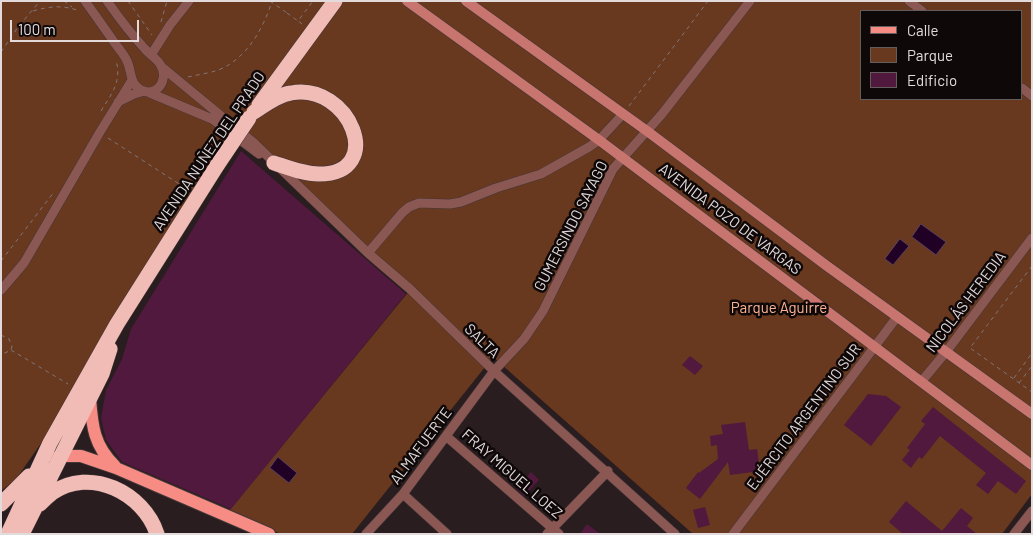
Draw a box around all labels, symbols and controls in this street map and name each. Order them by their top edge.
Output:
scale bar [12,10,141,42]
legend [860,10,1023,100]
text: 100 m [18,20,56,38]
text: Calle [907,21,939,39]
text: Parque [907,46,953,64]
street label: AVENIDA NUÑEZ DEL PRADO [149,68,269,234]
text: Edificio [907,71,957,89]
street label: GUMERSINDO SAYAGO [530,158,612,294]
street label: AVENIDA POZO DE VARGAS [655,160,805,278]
street label: NICOLÁS HEREDIA [922,248,1010,356]
park label: Parque Aguirre [731,299,827,317]
street label: SALTA [461,320,503,362]
street label: EJÉRCITO ARGENTINO SUR [743,340,865,494]
street label: ALMAFUERTE [386,404,456,488]
street label: FRAY MIGUEL LOEZ [458,426,566,522]

